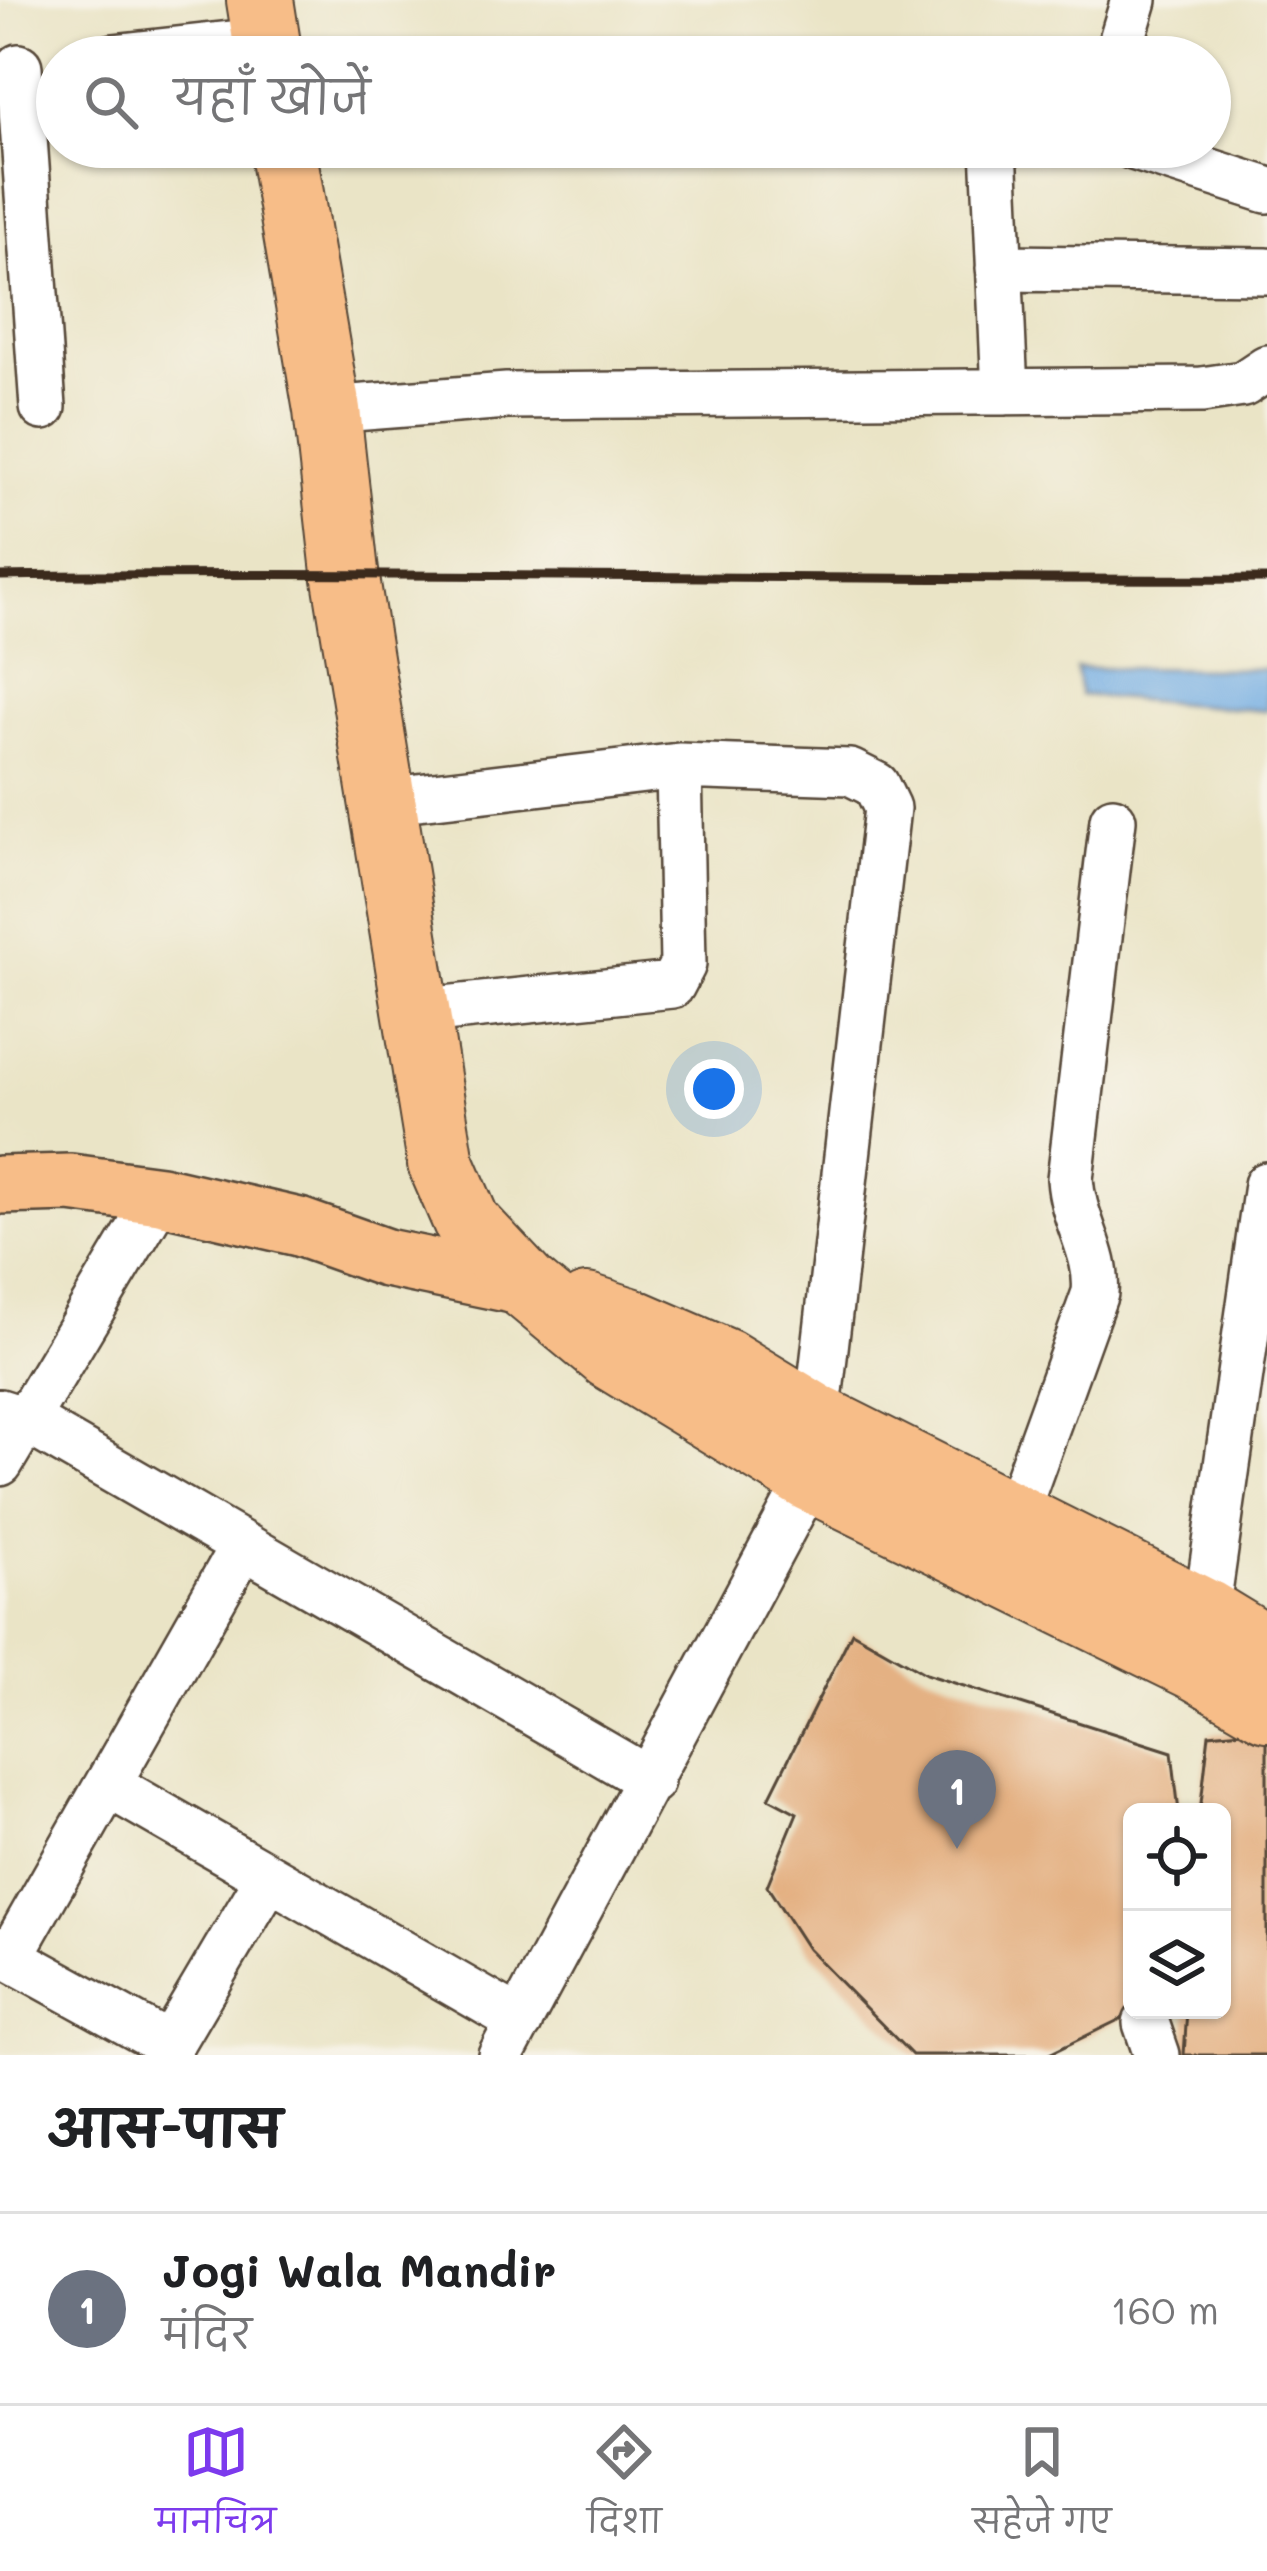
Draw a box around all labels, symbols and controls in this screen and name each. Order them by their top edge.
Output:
search box [36,36,1231,168]
text: यहाँ खोजें [174,67,370,125]
icon: search [78,69,144,135]
your location [684,1059,744,1119]
pin: 1 [918,1750,996,1849]
map controls [1123,1803,1231,2019]
button: locate [1123,1803,1231,1911]
button: layers [1123,1911,1231,2019]
text: आस-पास [48,2093,282,2160]
text: Jogi Wala Mandir [162,2240,556,2298]
text: 1 [78,2283,96,2334]
text: 160 m [1110,2283,1219,2334]
text: मंदिर [162,2307,252,2358]
tab: मानचित्र [155,2419,276,2558]
tab: दिशा [587,2419,662,2558]
tab: सहेजे गए [973,2419,1112,2558]

